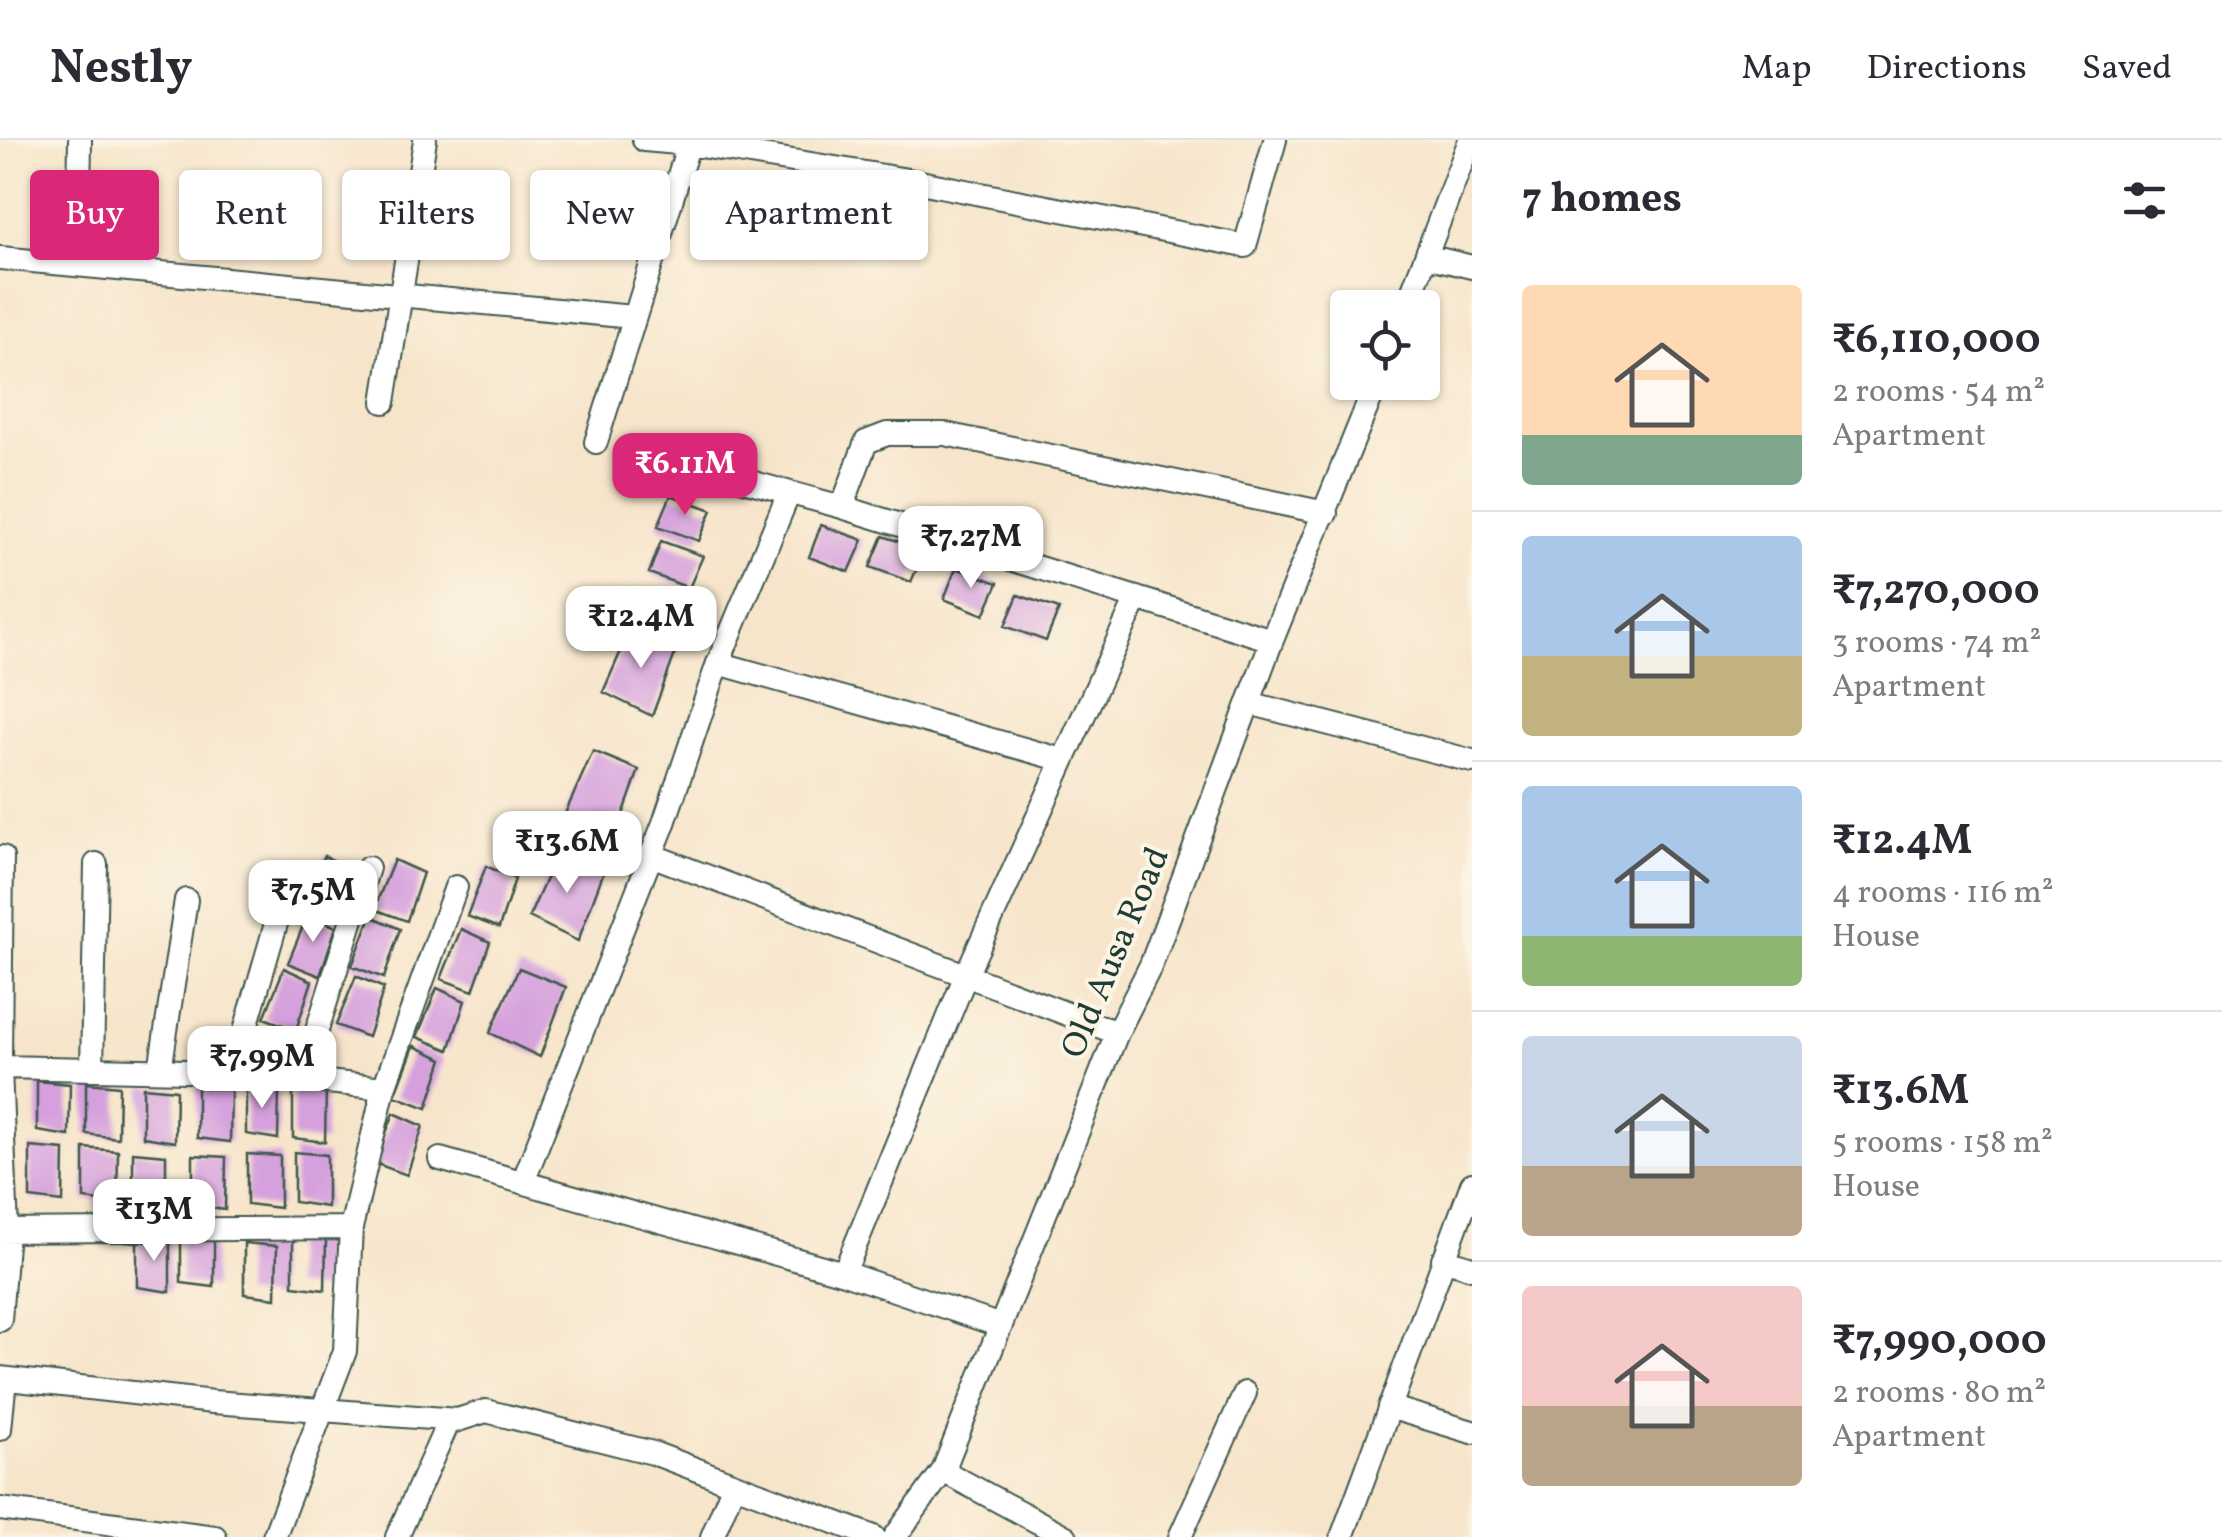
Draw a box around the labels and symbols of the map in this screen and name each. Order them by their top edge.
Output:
pin: ₹6.11M [604,433,766,518]
pin: ₹7.27M [890,506,1052,591]
pin: ₹12.4M [560,586,722,671]
pin: ₹13.6M [486,811,648,896]
street label: Old Ausa Road [1051,840,1183,1066]
pin: ₹7.5M [243,860,383,945]
pin: ₹7.99M [181,1026,343,1111]
pin: ₹13M [95,1179,213,1264]

